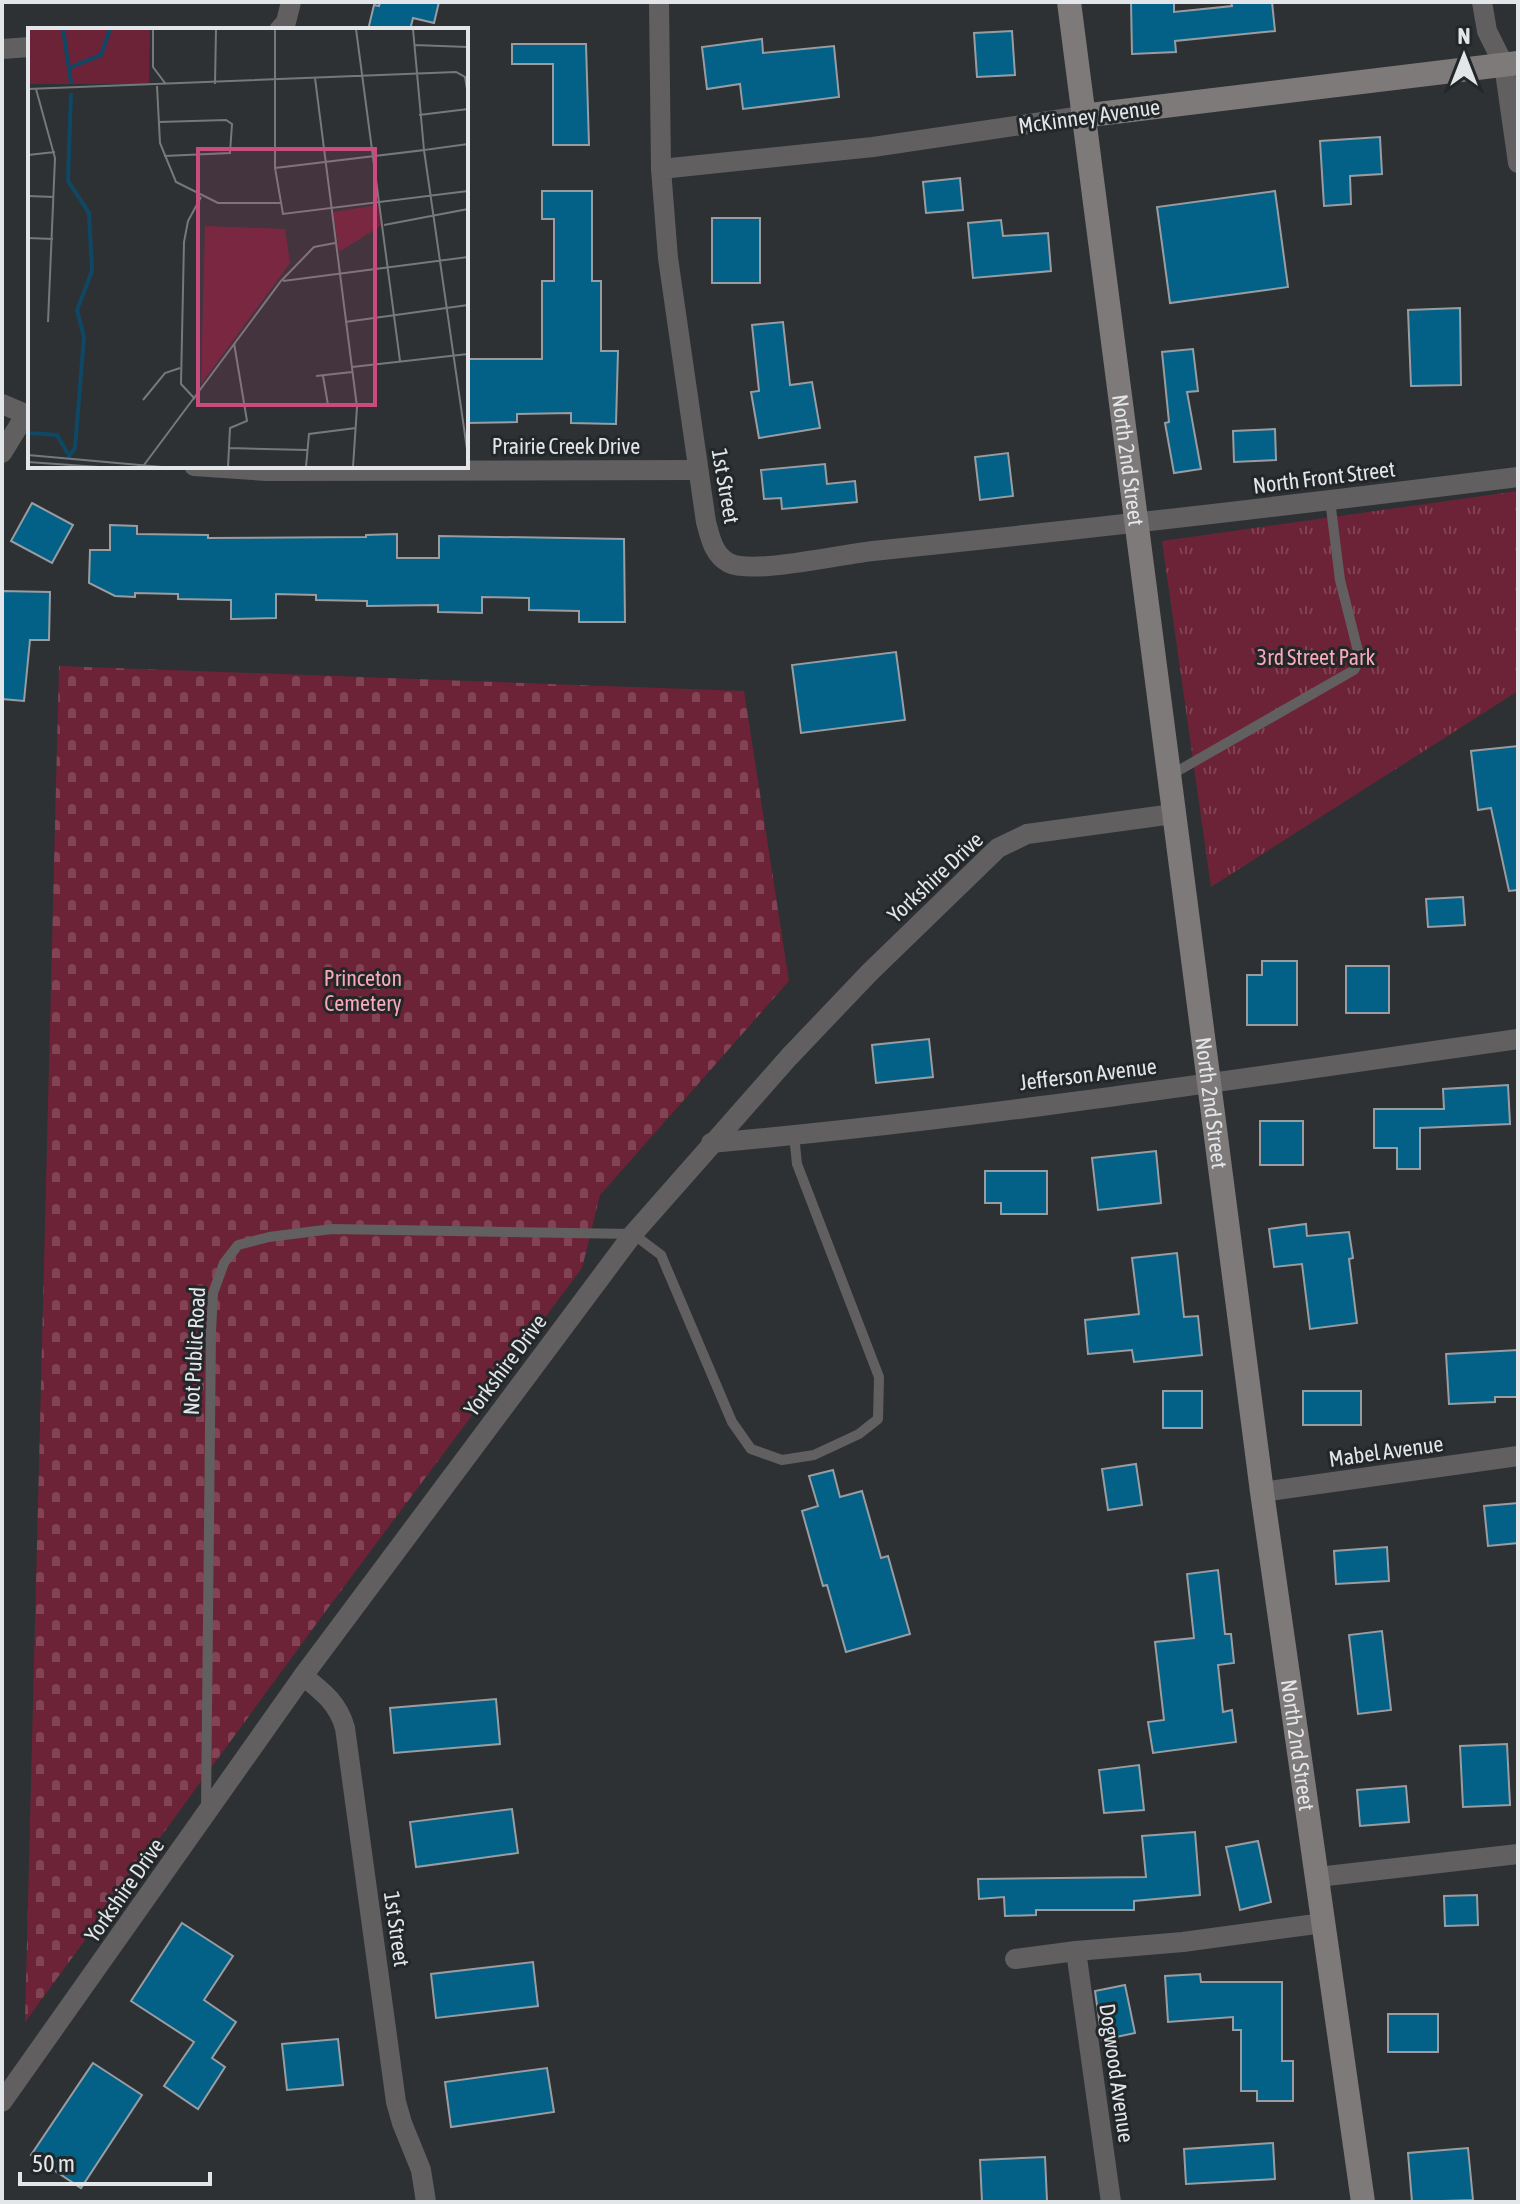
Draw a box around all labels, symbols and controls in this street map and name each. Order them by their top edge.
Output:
north arrow [1424,16,1504,96]
text: N [1458,23,1470,49]
inset map [28,28,468,468]
street label: McKinney Avenue [1016,93,1162,139]
street label: North 2nd Street [1107,393,1150,528]
street label: Prairie Creek Drive [492,433,640,459]
street label: 1st Street [707,446,745,526]
street label: North Front Street [1251,455,1397,499]
park label: 3rd Street Park [1257,644,1375,670]
street label: Yorkshire Drive [882,826,988,928]
park label: Princeton Cemetery [324,965,402,1016]
street label: North 2nd Street [1190,1035,1233,1170]
street label: Jefferson Avenue [1018,1053,1158,1095]
street label: Not Public Road [178,1286,210,1416]
street label: Yorkshire Drive [458,1309,552,1421]
street label: Mabel Avenue [1327,1430,1445,1472]
street label: North 2nd Street [1276,1678,1320,1812]
street label: Yorkshire Drive [79,1833,169,1947]
street label: 1st Street [379,1890,415,1968]
street label: Dogwood Avenue [1094,2002,1140,2144]
scale bar [20,2136,210,2186]
text: 50 m [32,2150,75,2177]

